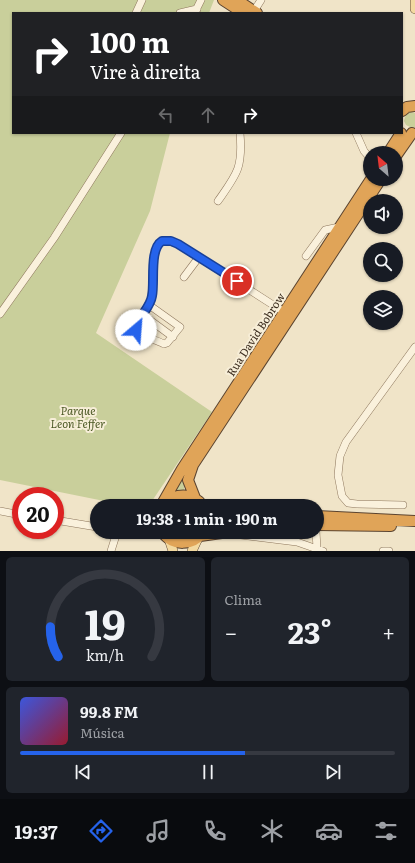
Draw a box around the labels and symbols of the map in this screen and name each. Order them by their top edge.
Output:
north arrow [363,146,403,186]
pin [220,264,254,298]
street label: Rua David Bobrow [222,289,288,379]
position arrow [115,309,157,351]
park label: Parque Leon Feffer [51,402,105,431]
speed limit sign: 20 [12,487,64,539]

